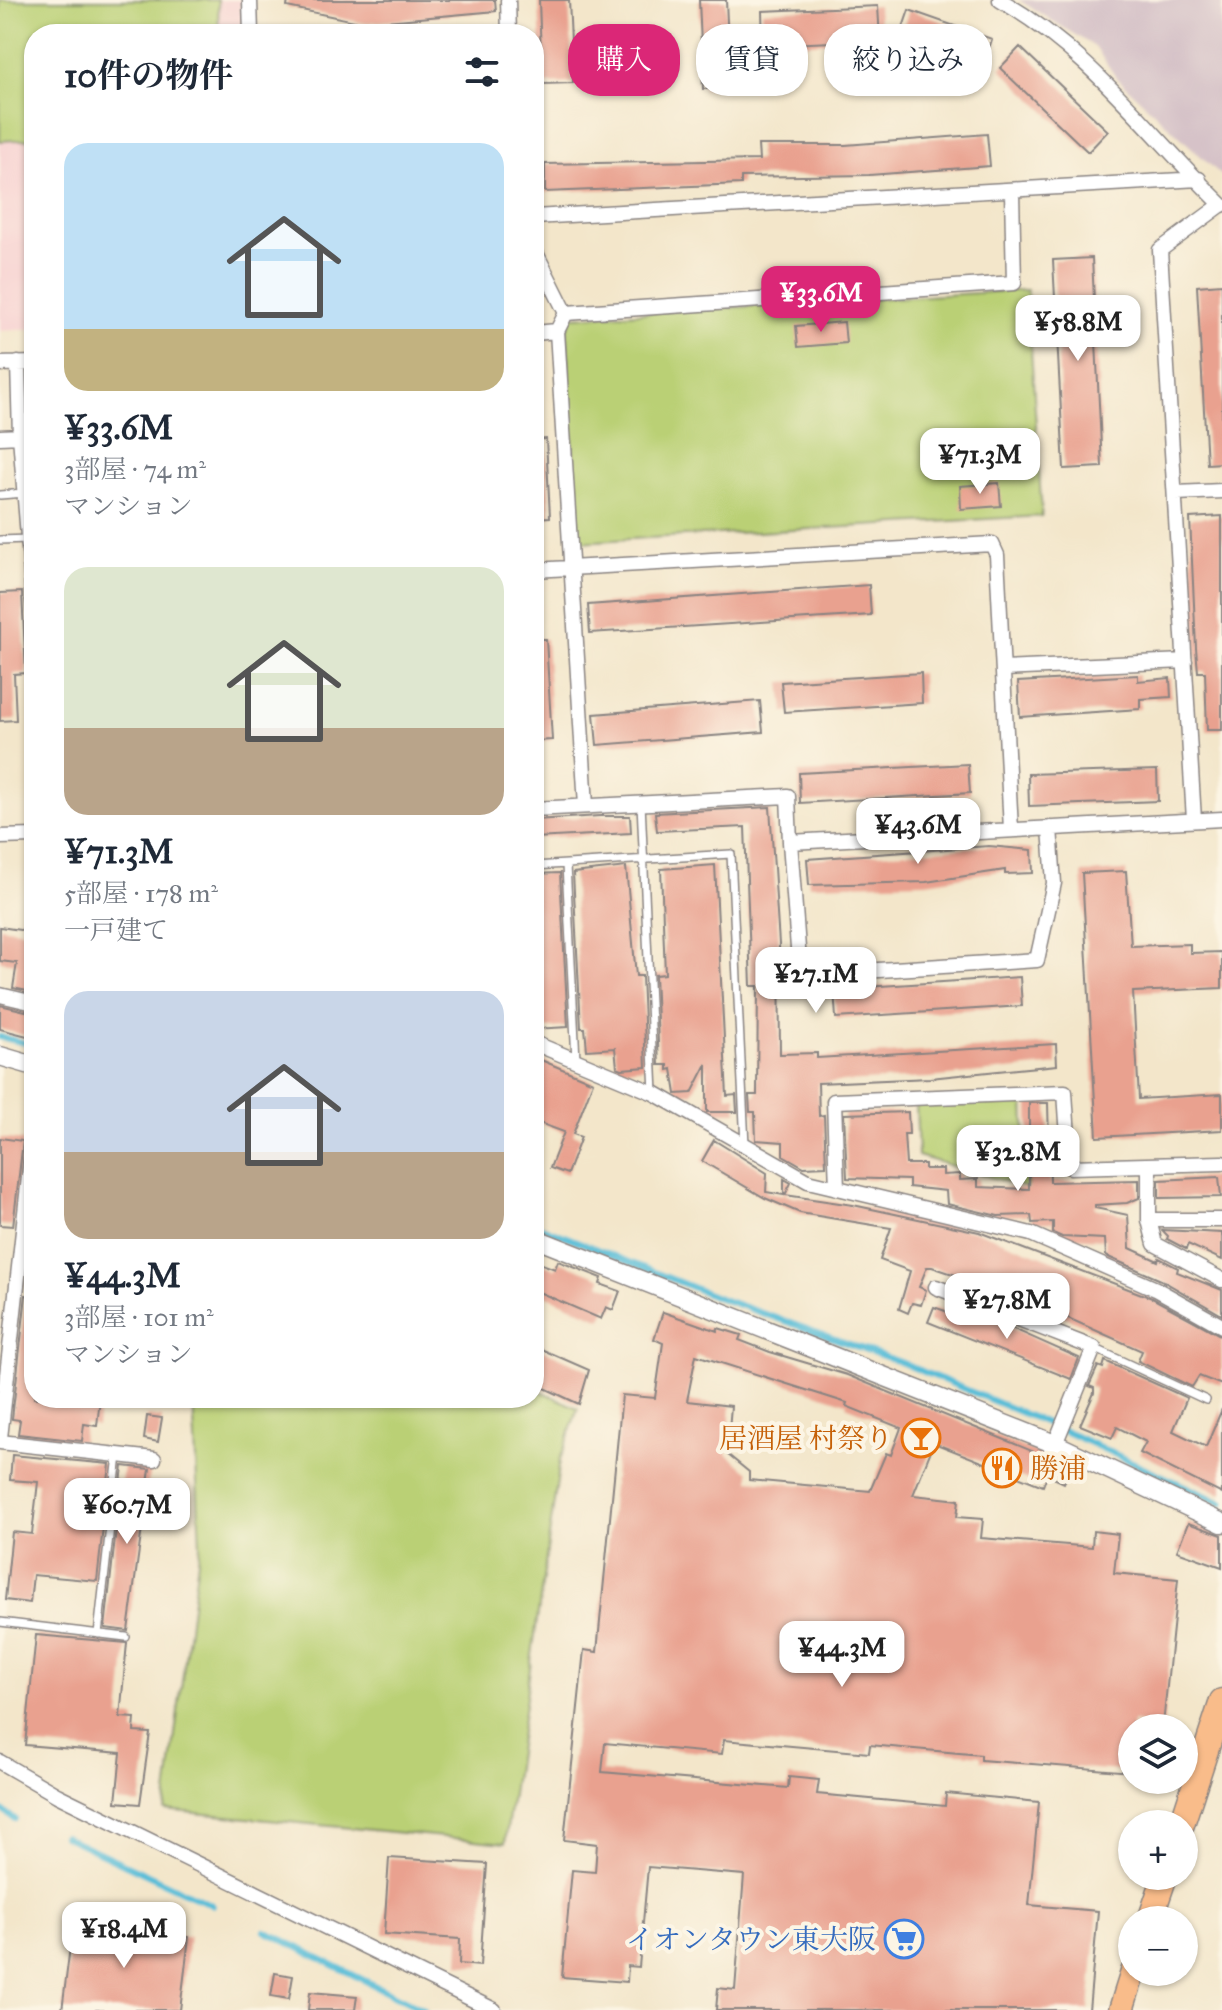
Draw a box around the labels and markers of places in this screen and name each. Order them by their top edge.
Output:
pin: ¥33.6M [756,266,886,334]
pin: ¥58.8M [1013,295,1143,363]
pin: ¥71.3M [915,428,1045,496]
pin: ¥43.6M [853,798,983,866]
pin: ¥27.1M [751,947,881,1015]
pin: ¥32.8M [953,1125,1083,1193]
pin: ¥27.8M [942,1273,1072,1341]
bar icon: 居酒屋 村祭り [900,1417,942,1459]
place label: 居酒屋 村祭り [719,1421,893,1456]
restaurant icon: 勝浦 [981,1447,1023,1489]
place label: 勝浦 [1030,1451,1086,1486]
pin: ¥60.7M [62,1478,192,1546]
pin: ¥44.3M [777,1621,907,1689]
pin: ¥18.4M [59,1902,189,1970]
supermarket icon: イオンタウン東大阪 [883,1918,925,1960]
place label: イオンタウン東大阪 [626,1922,876,1957]

